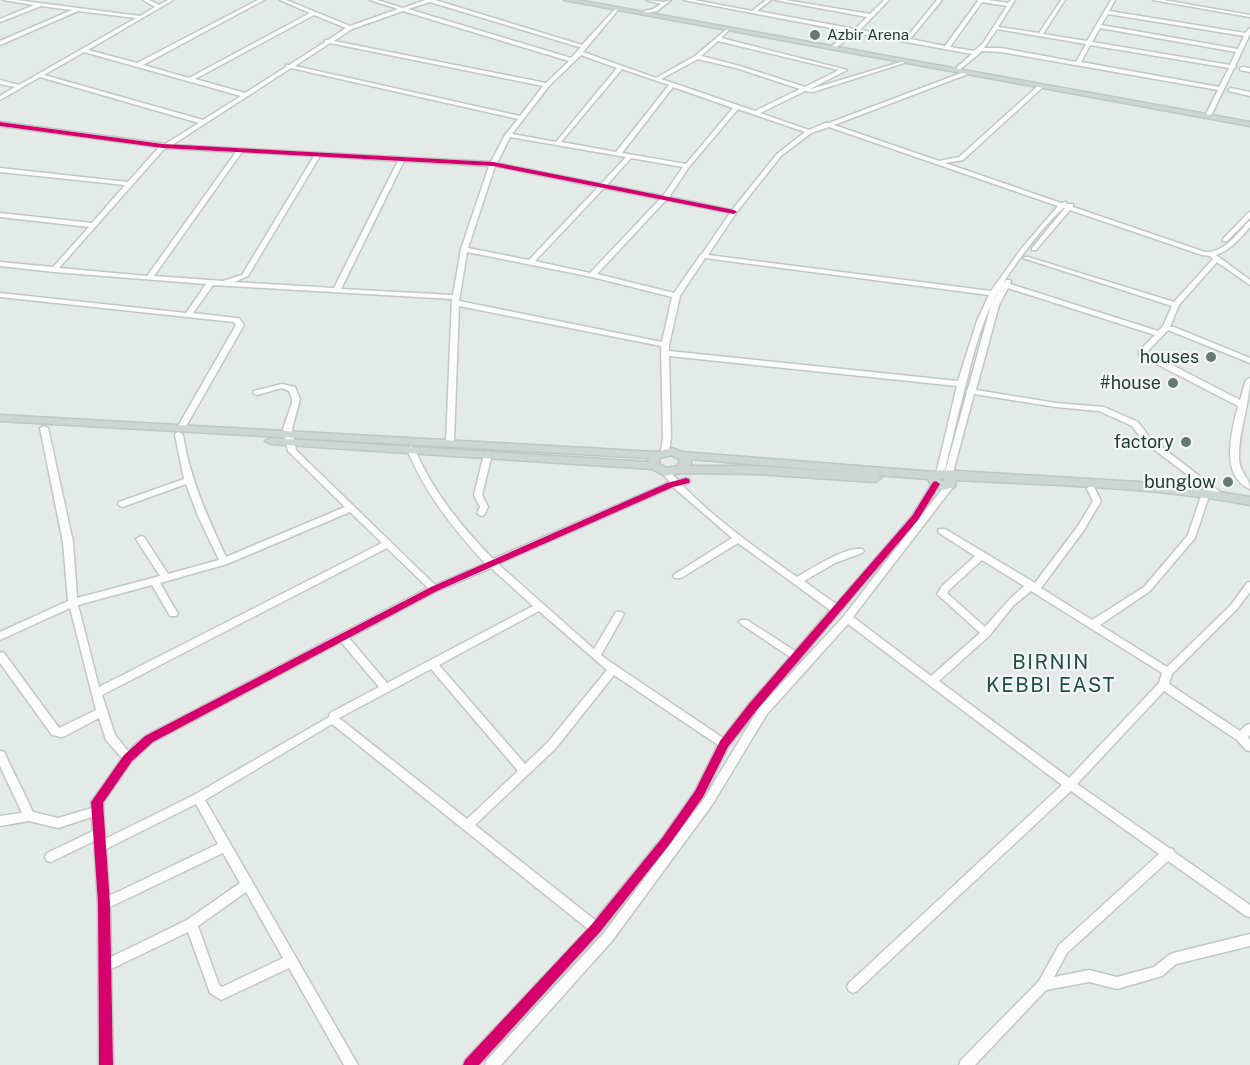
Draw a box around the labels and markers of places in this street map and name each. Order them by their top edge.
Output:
place label: Azbir Arena [827,26,909,44]
marker: Azbir Arena [808,28,822,42]
place label: houses [1140,346,1199,368]
marker: houses [1204,350,1218,364]
place label: #house [1100,372,1161,394]
marker: #house [1166,376,1180,390]
place label: factory [1114,431,1174,453]
marker: factory [1179,435,1193,449]
place label: bunglow [1144,471,1216,493]
marker: bunglow [1221,475,1235,489]

